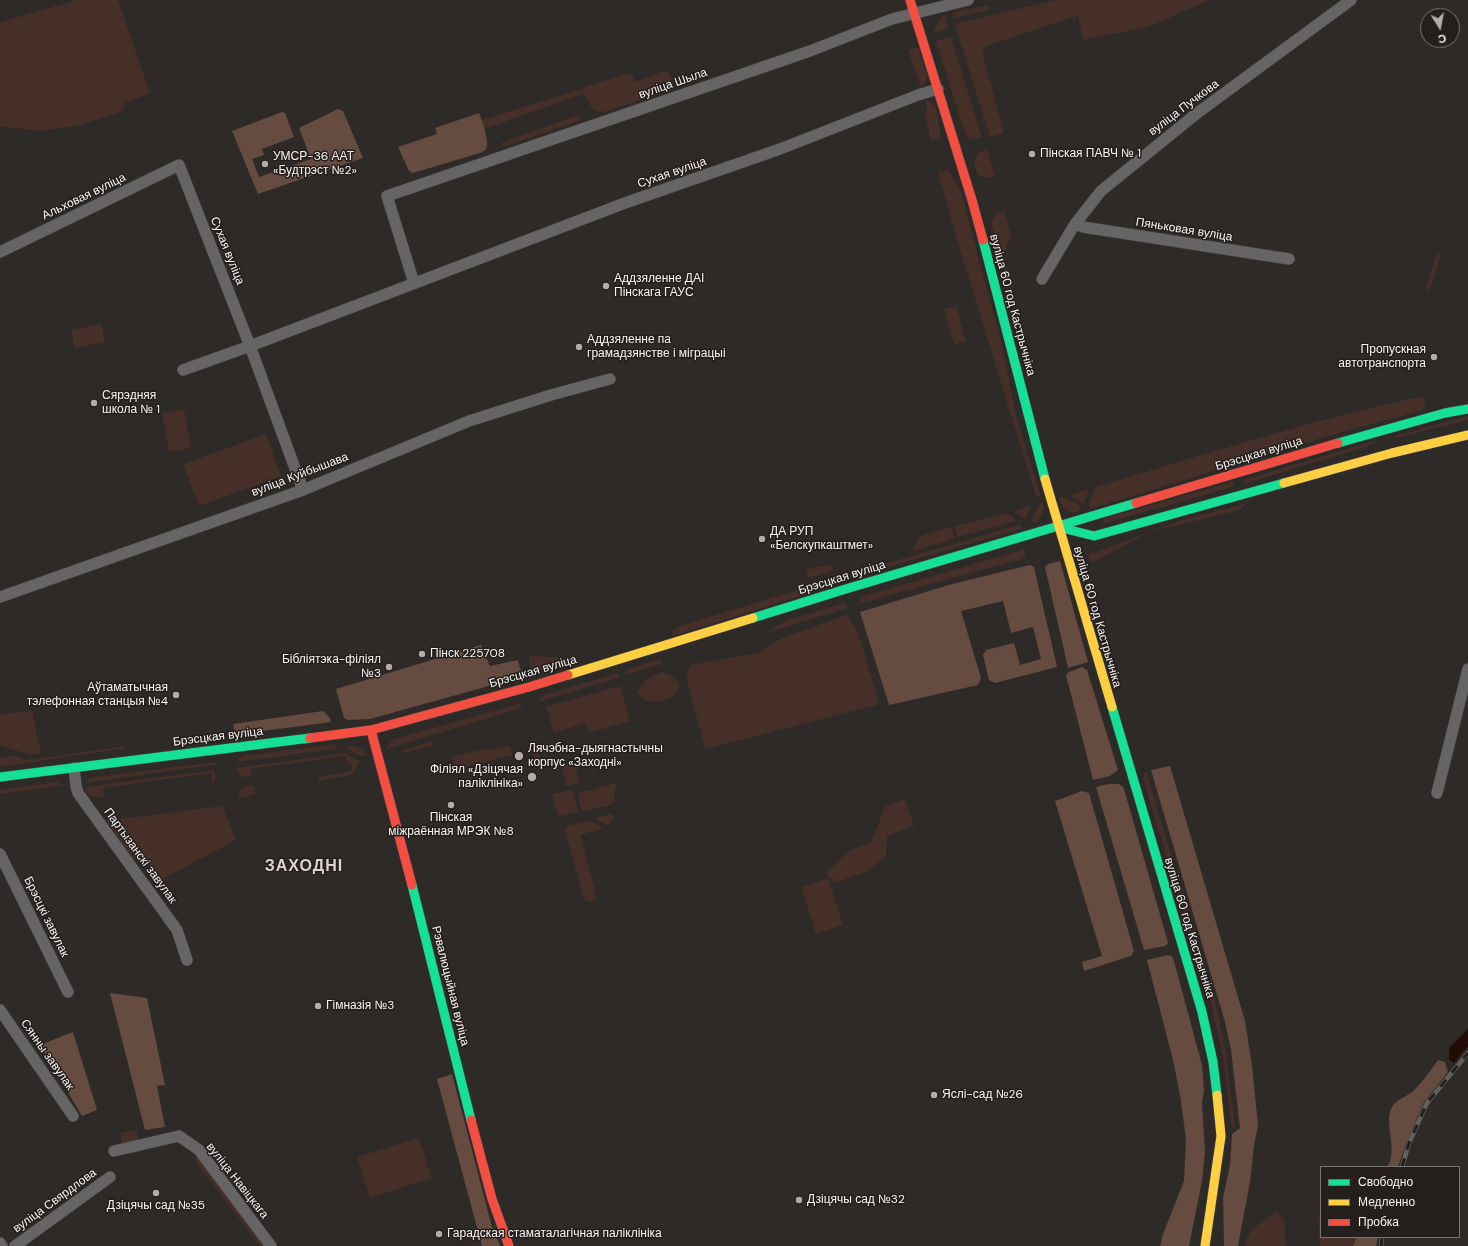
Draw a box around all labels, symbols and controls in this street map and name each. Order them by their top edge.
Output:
north arrow [1420,8,1460,48]
text: С [1437,31,1447,46]
street label: вуліца Шыла [637,66,709,102]
street label: вуліца Пучкова [1146,77,1222,139]
place label: Пінская ПАВЧ № 1 [1040,147,1141,161]
marker: Пінская ПАВЧ № 1 [1027,149,1037,159]
place label: УМСР-36 ААТ «Будтрэст №2» [273,150,357,178]
street label: Сухая вуліца [636,154,708,192]
marker: УМСР-36 ААТ «Будтрэст №2» [260,159,270,169]
street label: Альховая вуліца [40,170,128,224]
street label: Сухая вуліца [207,215,247,287]
street label: Пяньковая вуліца [1135,215,1233,245]
street label: вуліца 60 год Кастрычніка [986,233,1038,377]
place label: Аддзяленне ДАІ Пінскага ГАУС [614,272,704,300]
marker: Аддзяленне ДАІ Пінскага ГАУС [601,281,611,291]
place label: Аддзяленне па грамадзянстве і міграцыі [587,333,726,361]
marker: Аддзяленне па грамадзянстве і міграцыі [574,342,584,352]
place label: Пропускная автотранспорта [1338,343,1426,371]
marker: Пропускная автотранспорта [1429,352,1439,362]
place label: Сярэдняя школа № 1 [102,389,160,417]
marker: Сярэдняя школа № 1 [89,398,99,408]
street label: Брэсцкая вуліца [1214,434,1304,474]
street label: вуліца Куйбышава [249,450,351,500]
place label: ДА РУП «Белскупкаштмет» [770,525,873,553]
marker: ДА РУП «Белскупкаштмет» [757,534,767,544]
street label: вуліца 60 год Кастрычніка [1070,545,1124,689]
street label: Брэсцкая вуліца [797,558,887,598]
place label: Пінск 225708 [430,647,505,661]
marker: Пінск 225708 [417,649,427,659]
place label: Бібліятэка-філіял №3 [282,653,381,681]
street label: Брэсцкая вуліца [488,653,578,691]
marker: Бібліятэка-філіял №3 [384,662,394,672]
place label: Аўтаматычная тэлефонная станцыя №4 [27,681,168,709]
marker: Аўтаматычная тэлефонная станцыя №4 [171,690,181,700]
street label: Брэсцкая вуліца [172,724,264,750]
place label: Лячэбна-дыягнастычны корпус «Заходні» [528,742,663,770]
marker: Лячэбна-дыягнастычны корпус «Заходні» [513,750,525,762]
place label: Філіял «Дзіцячая паліклініка» [430,763,523,791]
marker: Філіял «Дзіцячая паліклініка» [526,771,538,783]
marker: Пінская міжраённая МРЭК №8 [446,800,456,810]
street label: Партызанскі завулак [100,805,180,907]
place label: Пінская міжраённая МРЭК №8 [388,811,514,839]
street label: вуліца 60 год Кастрычніка [1161,856,1217,1000]
district label: ЗАХОДНІ [265,857,343,877]
street label: Брэсцкі завулак [20,874,72,960]
street label: Рэвалюцыйная вуліца [428,925,472,1047]
place label: Гімназія №3 [326,999,394,1013]
marker: Гімназія №3 [313,1001,323,1011]
street label: Сянны завулак [17,1017,77,1093]
place label: Яслі-сад №26 [942,1088,1023,1102]
marker: Яслі-сад №26 [929,1090,939,1100]
street label: вуліца Навіцкага [203,1140,271,1222]
street label: вуліца Свярдлова [10,1166,100,1236]
legend [1320,1166,1460,1238]
text: Свободно [1358,1174,1413,1190]
marker: Дзіцячы сад №35 [151,1188,161,1198]
place label: Дзіцячы сад №32 [807,1193,905,1207]
text: Медленно [1358,1194,1415,1210]
marker: Дзіцячы сад №32 [794,1195,804,1205]
place label: Дзіцячы сад №35 [107,1199,205,1213]
text: Пробка [1358,1214,1399,1230]
place label: Гарадская стаматалагічная паліклініка [447,1227,662,1241]
marker: Гарадская стаматалагічная паліклініка [434,1229,444,1239]

